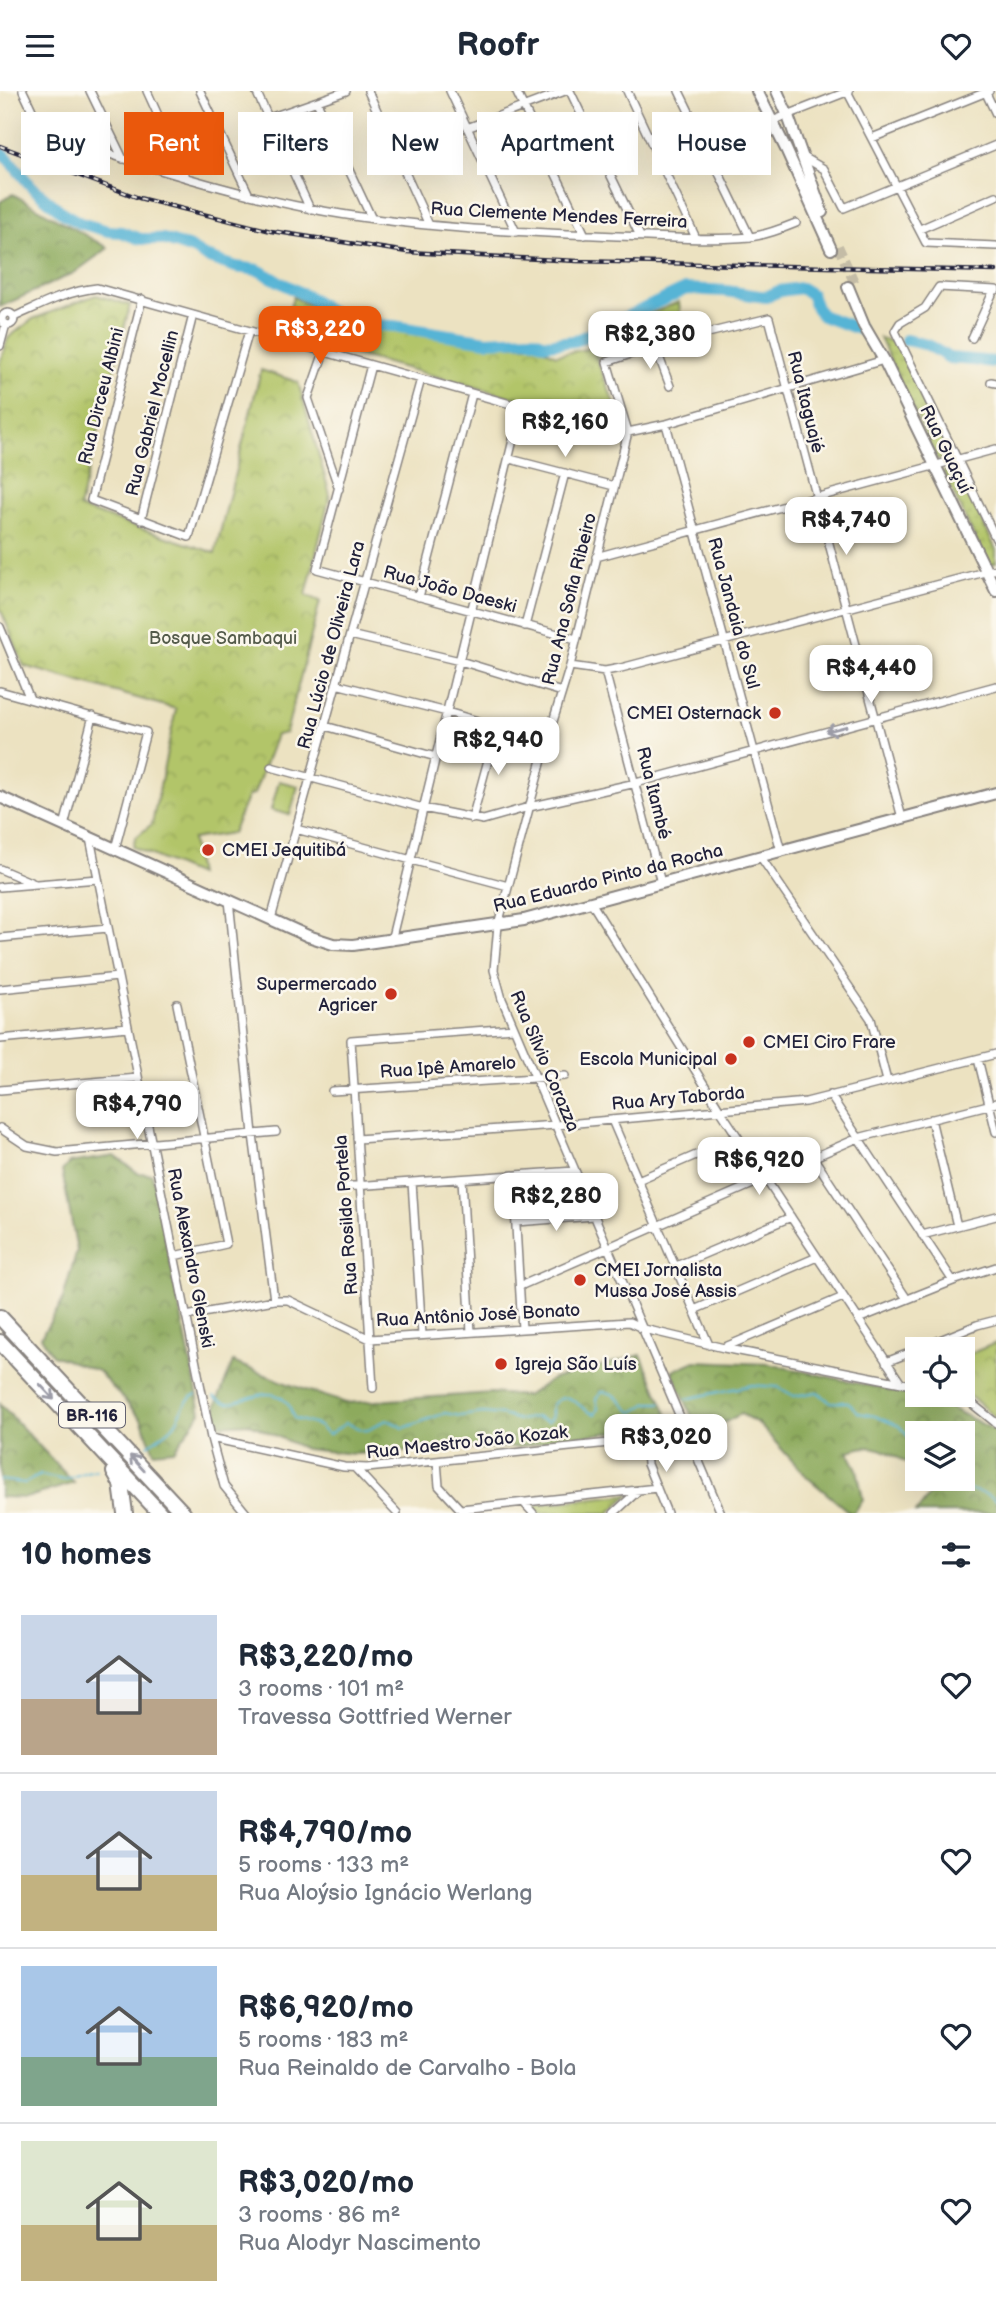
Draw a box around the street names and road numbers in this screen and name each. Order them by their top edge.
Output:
street label: Rua Clemente Mendes Ferreira [430,198,688,233]
street label: Rua Dirceu Albini [74,326,129,467]
street label: Rua Gabriel Mocellin [122,328,183,498]
street label: Rua Itaguajé [783,349,828,455]
street label: Rua Guaçuí [915,402,976,497]
street label: Rua Ana Sofia Ribeiro [538,511,601,688]
street label: Rua Jandaia do Sul [703,535,764,691]
street label: Rua Lúcio de Oliveira Lara [294,539,369,752]
street label: Rua João Daeski [381,562,519,617]
street label: Rua Itambé [632,745,675,842]
street label: Rua Eduardo Pinto da Rocha [491,840,725,917]
street label: Rua Sílvio Corazza [505,988,584,1135]
street label: Rua Ipê Amarelo [379,1052,517,1083]
street label: Rua Ary Taborda [611,1082,746,1115]
street label: Rua Rosildo Portela [330,1134,363,1296]
street label: Rua Alexandro Glenski [163,1166,218,1350]
street label: Rua Antônio José Bonato [375,1300,581,1331]
road number: BR-116 [59,1403,125,1427]
street label: Rua Maestro João Kozak [365,1421,569,1464]

